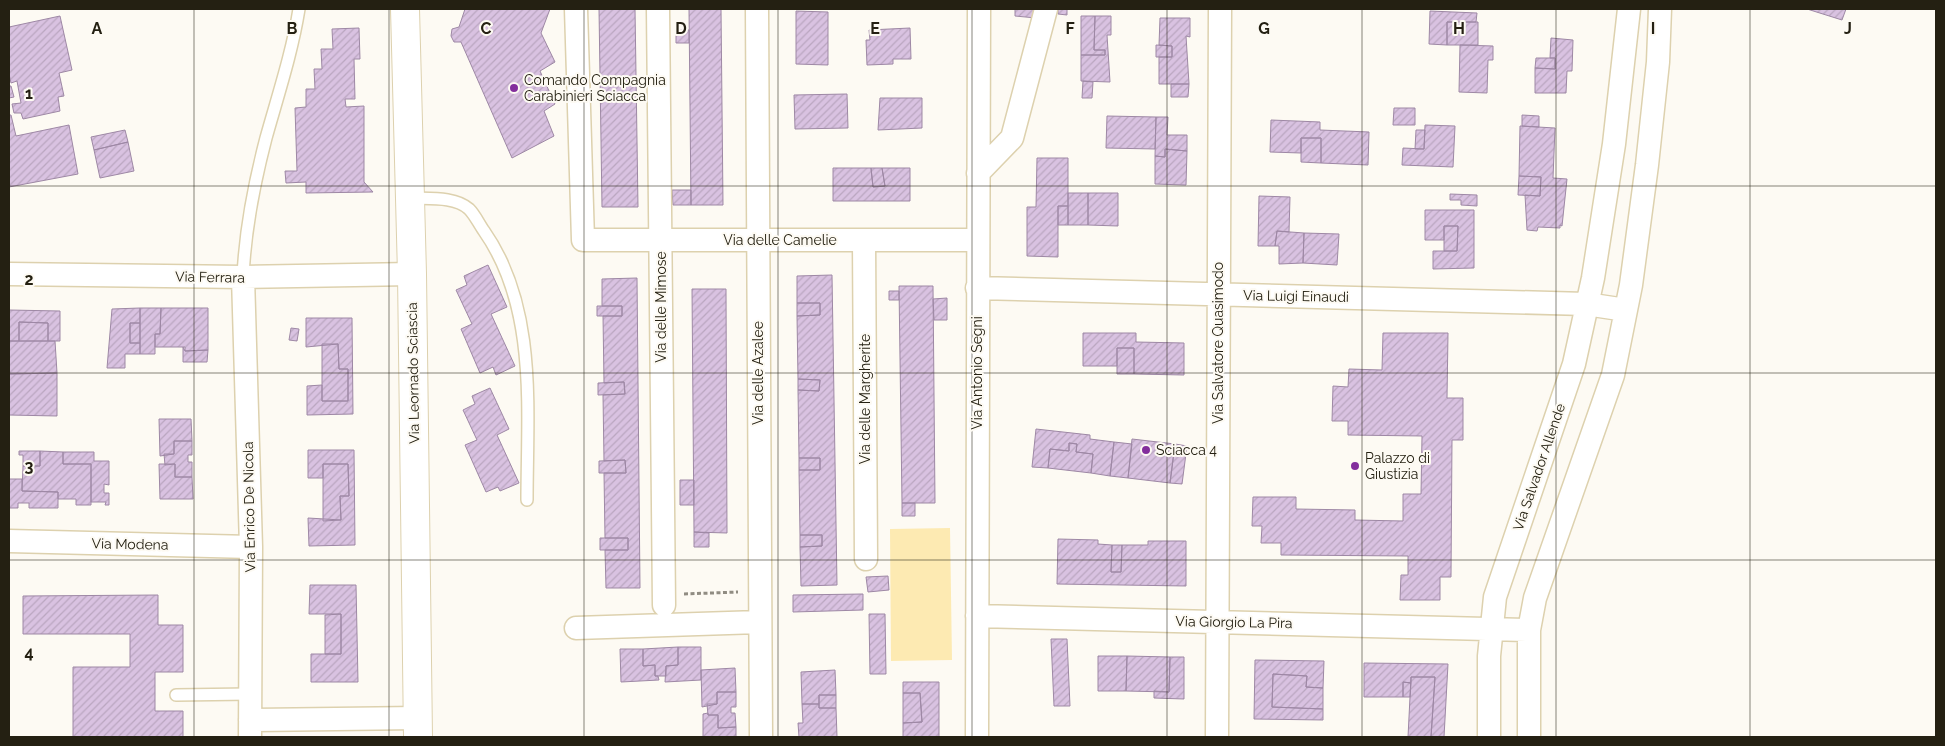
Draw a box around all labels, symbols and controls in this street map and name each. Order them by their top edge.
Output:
text: A [92,19,103,38]
text: B [287,19,298,38]
text: C [481,19,492,38]
text: D [675,19,687,38]
text: E [870,19,880,38]
text: F [1065,19,1075,38]
text: G [1258,19,1270,38]
text: H [1453,19,1465,38]
text: I [1651,19,1655,38]
text: J [1844,19,1852,38]
place label: Comando Compagnia Carabinieri Sciacca [524,72,666,104]
marker: Comando Compagnia Carabinieri Sciacca [508,82,520,94]
text: 1 [25,84,33,103]
street label: Via delle Camelie [723,232,837,248]
street label: Via delle Mimose [653,251,669,363]
street label: Via Salvatore Quasimodo [1210,262,1226,424]
street label: Via Ferrara [175,268,245,286]
text: 2 [24,270,34,289]
street label: Via Luigi Einaudi [1243,287,1349,305]
street label: Via Leornado Sciascia [404,302,422,444]
street label: Via Antonio Segni [969,316,985,430]
street label: Via delle Azalee [750,321,766,425]
street label: Via delle Margherite [857,334,873,464]
street label: Via Salvador Allende [1510,401,1568,533]
street label: Via Enrico De Nicola [240,441,258,573]
place label: Sciacca 4 [1156,442,1217,458]
marker: Sciacca 4 [1140,444,1152,456]
place label: Palazzo di Giustizia [1365,450,1430,482]
text: 3 [25,457,34,476]
marker: Palazzo di Giustizia [1349,460,1361,472]
street label: Via Modena [91,535,169,553]
street label: Via Giorgio La Pira [1175,613,1293,631]
text: 4 [24,643,34,662]

